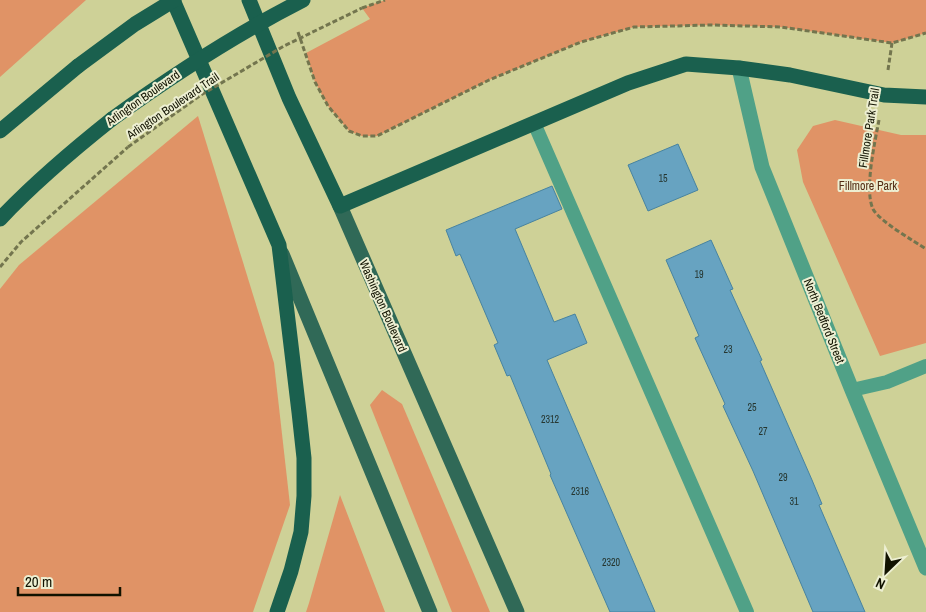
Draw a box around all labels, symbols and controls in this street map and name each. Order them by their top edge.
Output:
street label: Arlington Boulevard [102,67,183,130]
street label: Arlington Boulevard Trail [123,69,222,143]
street label: Fillmore Park Trail [855,87,883,169]
house number: 15 [658,172,668,185]
park label: Fillmore Park [839,178,897,194]
street label: Washington Boulevard [356,257,410,355]
house number: 19 [694,268,704,281]
street label: North Bedford Street [800,276,848,366]
house number: 23 [723,343,733,356]
house number: 25 [747,401,757,414]
house number: 2312 [541,413,560,426]
house number: 27 [758,425,768,438]
house number: 29 [778,471,788,484]
house number: 2316 [571,485,590,498]
house number: 31 [789,495,799,508]
north arrow [861,547,911,597]
house number: 2320 [602,556,621,569]
scale bar [18,564,120,596]
text: 20 m [25,571,52,592]
text: N [873,574,888,594]

